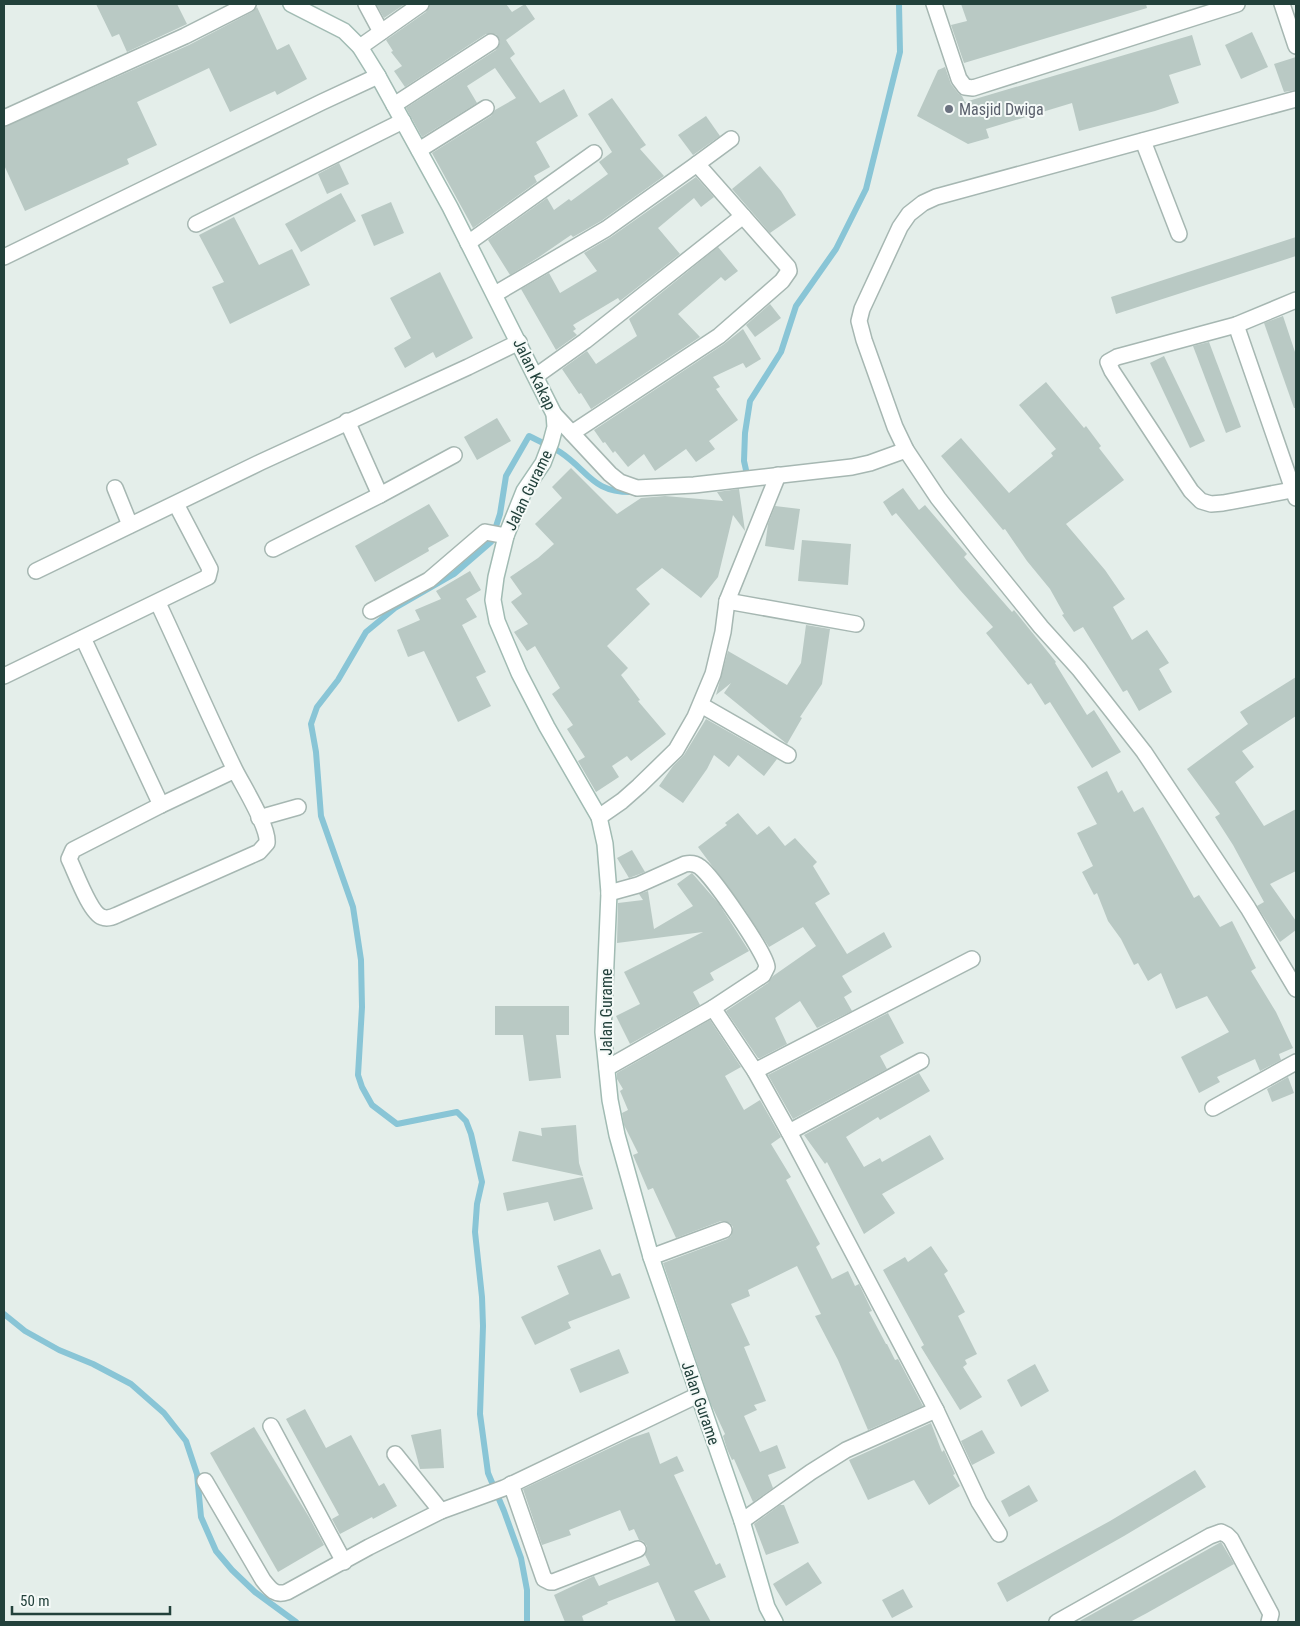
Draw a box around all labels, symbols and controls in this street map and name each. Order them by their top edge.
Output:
place label: Masjid Dwiga [959,100,1044,119]
marker: Masjid Dwiga [943,103,955,115]
street label: Jalan Kakap [509,335,560,413]
street label: Jalan Gurame [501,447,556,534]
street label: Jalan Gurame [597,968,616,1056]
street label: Jalan Gurame [677,1359,724,1447]
scale bar [12,1584,170,1616]
text: 50 m [20,1592,50,1610]

